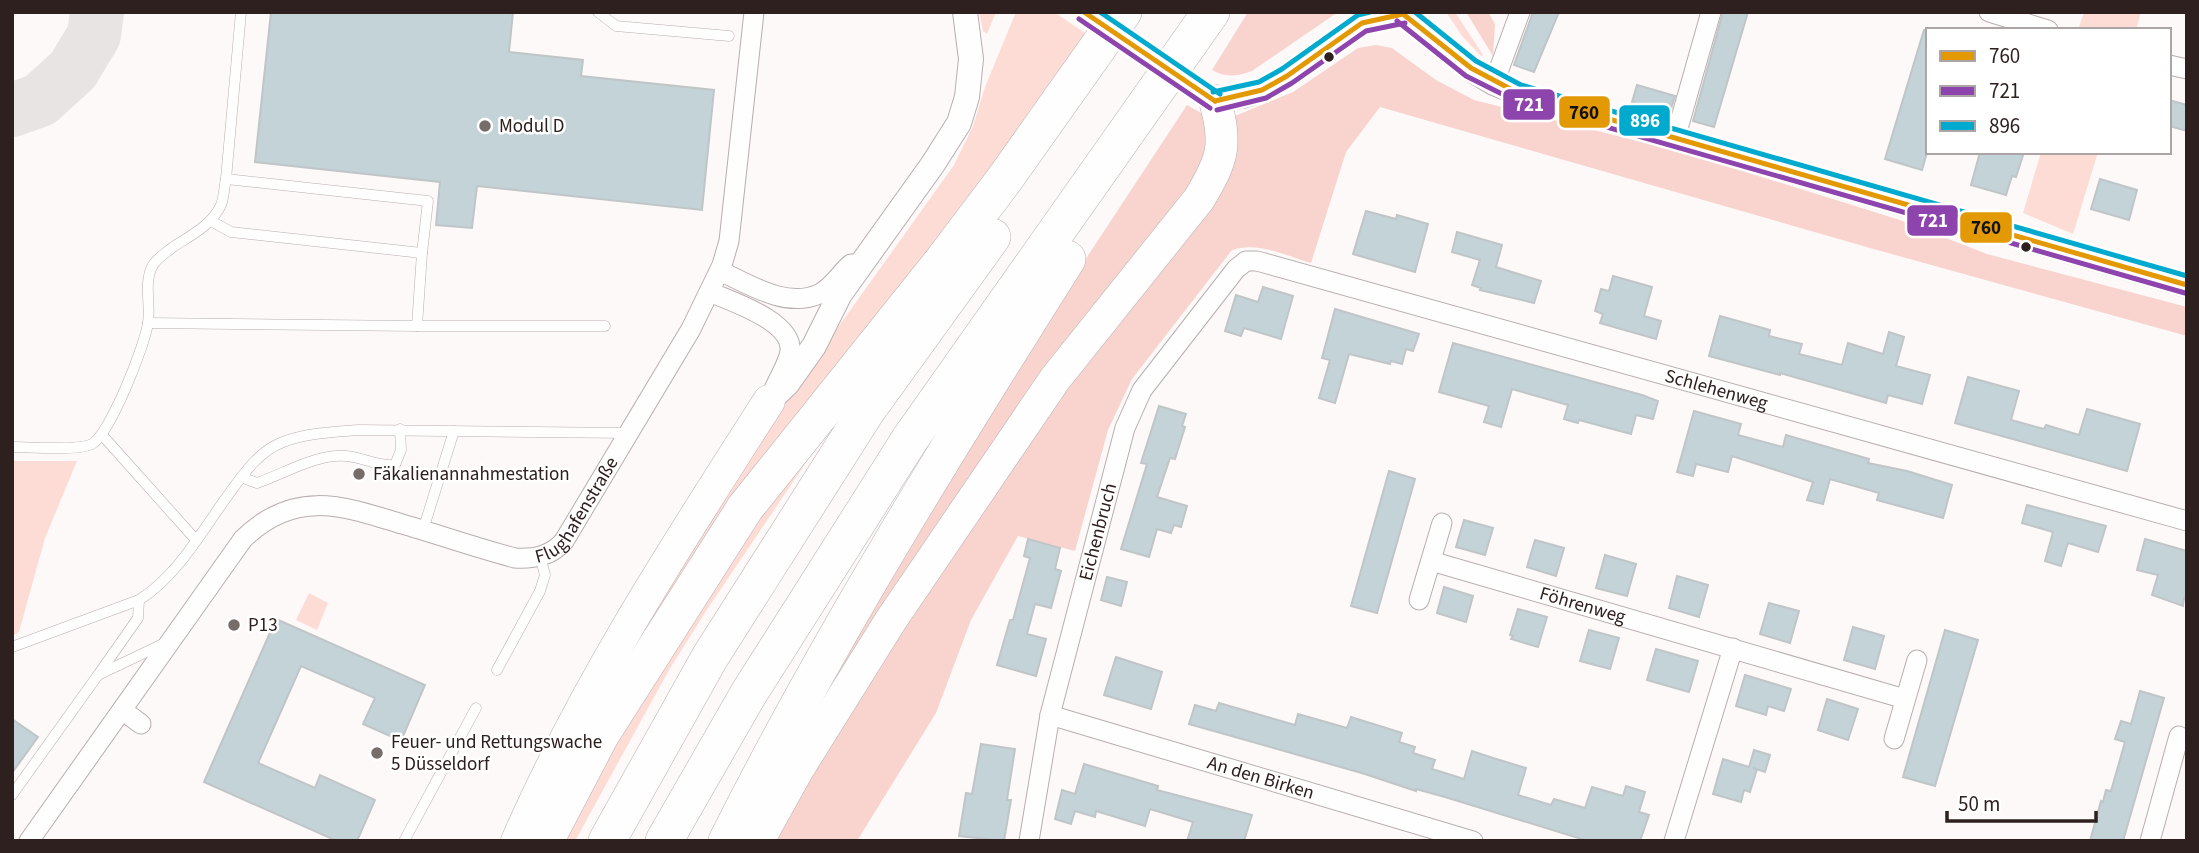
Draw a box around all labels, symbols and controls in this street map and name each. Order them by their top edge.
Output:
legend [1926,28,2171,154]
text: 760 [1989,41,2020,71]
unlabelled marker [1322,50,1336,64]
text: 721 [1989,76,2020,106]
line badge: 721 [1502,88,1556,121]
text: 721 [1514,92,1544,119]
line badge: 760 [1558,95,1611,129]
text: 760 [1569,100,1599,127]
line badge: 896 [1618,104,1671,137]
text: 896 [1630,108,1660,135]
text: 896 [1989,111,2020,141]
place label: Modul D [499,113,564,140]
marker: Modul D [477,118,493,134]
line badge: 721 [1906,204,1959,237]
text: 721 [1918,208,1948,235]
line badge: 760 [1959,211,2013,244]
text: 760 [1971,215,2001,242]
unlabelled marker [2019,240,2033,254]
street label: Schlehenweg [1662,362,1771,417]
street label: Flughafenstraße [532,452,625,570]
place label: Fäkalienannahmestation [373,461,570,488]
marker: Fäkalienannahmestation [351,466,367,482]
street label: Eichenbruch [1072,480,1124,584]
street label: Föhrenweg [1536,580,1629,631]
place label: P13 [248,612,278,639]
marker: P13 [226,617,242,633]
place label: Feuer- und Rettungswache 5 Düsseldorf [391,729,602,778]
marker: Feuer- und Rettungswache 5 Düsseldorf [369,745,385,761]
street label: An den Birken [1204,749,1317,806]
scale bar [1947,780,2096,824]
text: 50 m [1958,789,2000,819]

